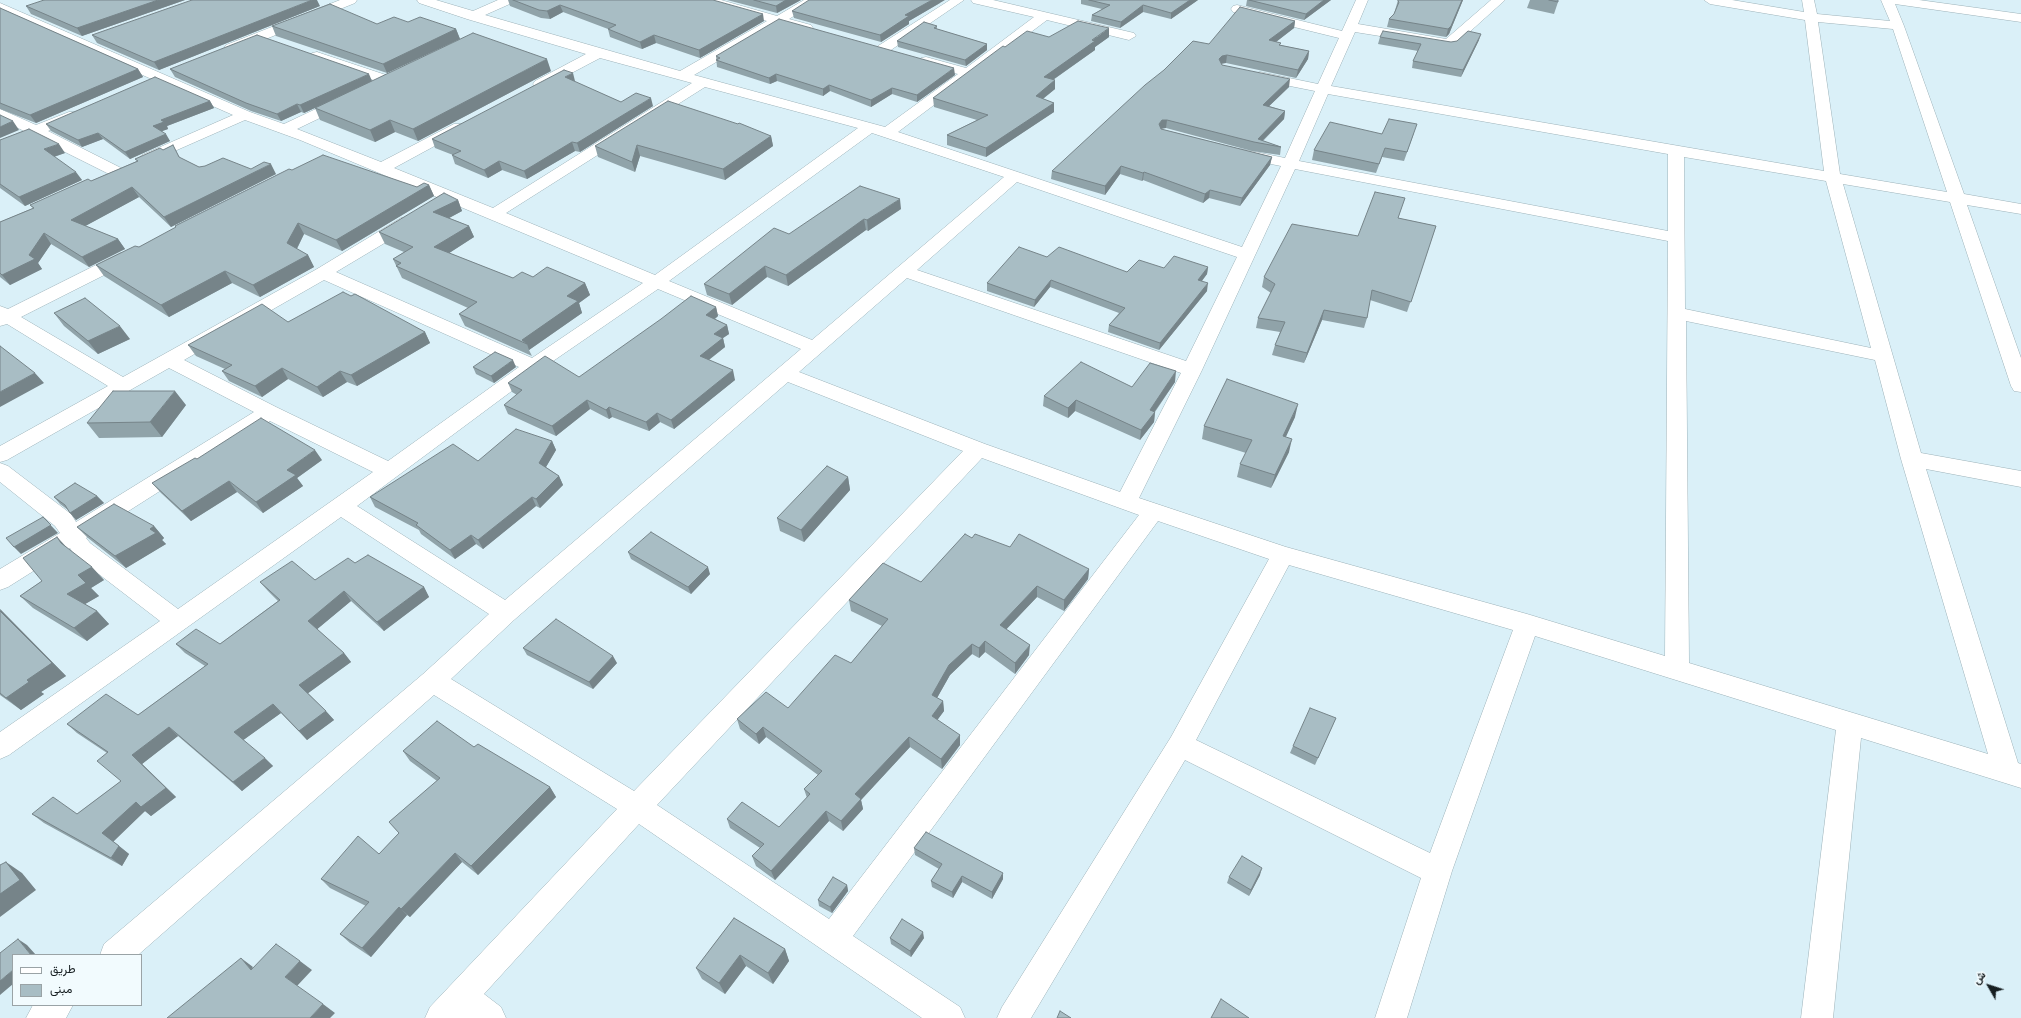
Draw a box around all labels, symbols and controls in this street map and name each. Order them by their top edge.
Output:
legend [12,954,142,1006]
text: طريق [50,962,75,976]
north arrow [1969,966,2009,1006]
text: ش [1970,969,1988,987]
text: مبنى [50,982,72,996]

